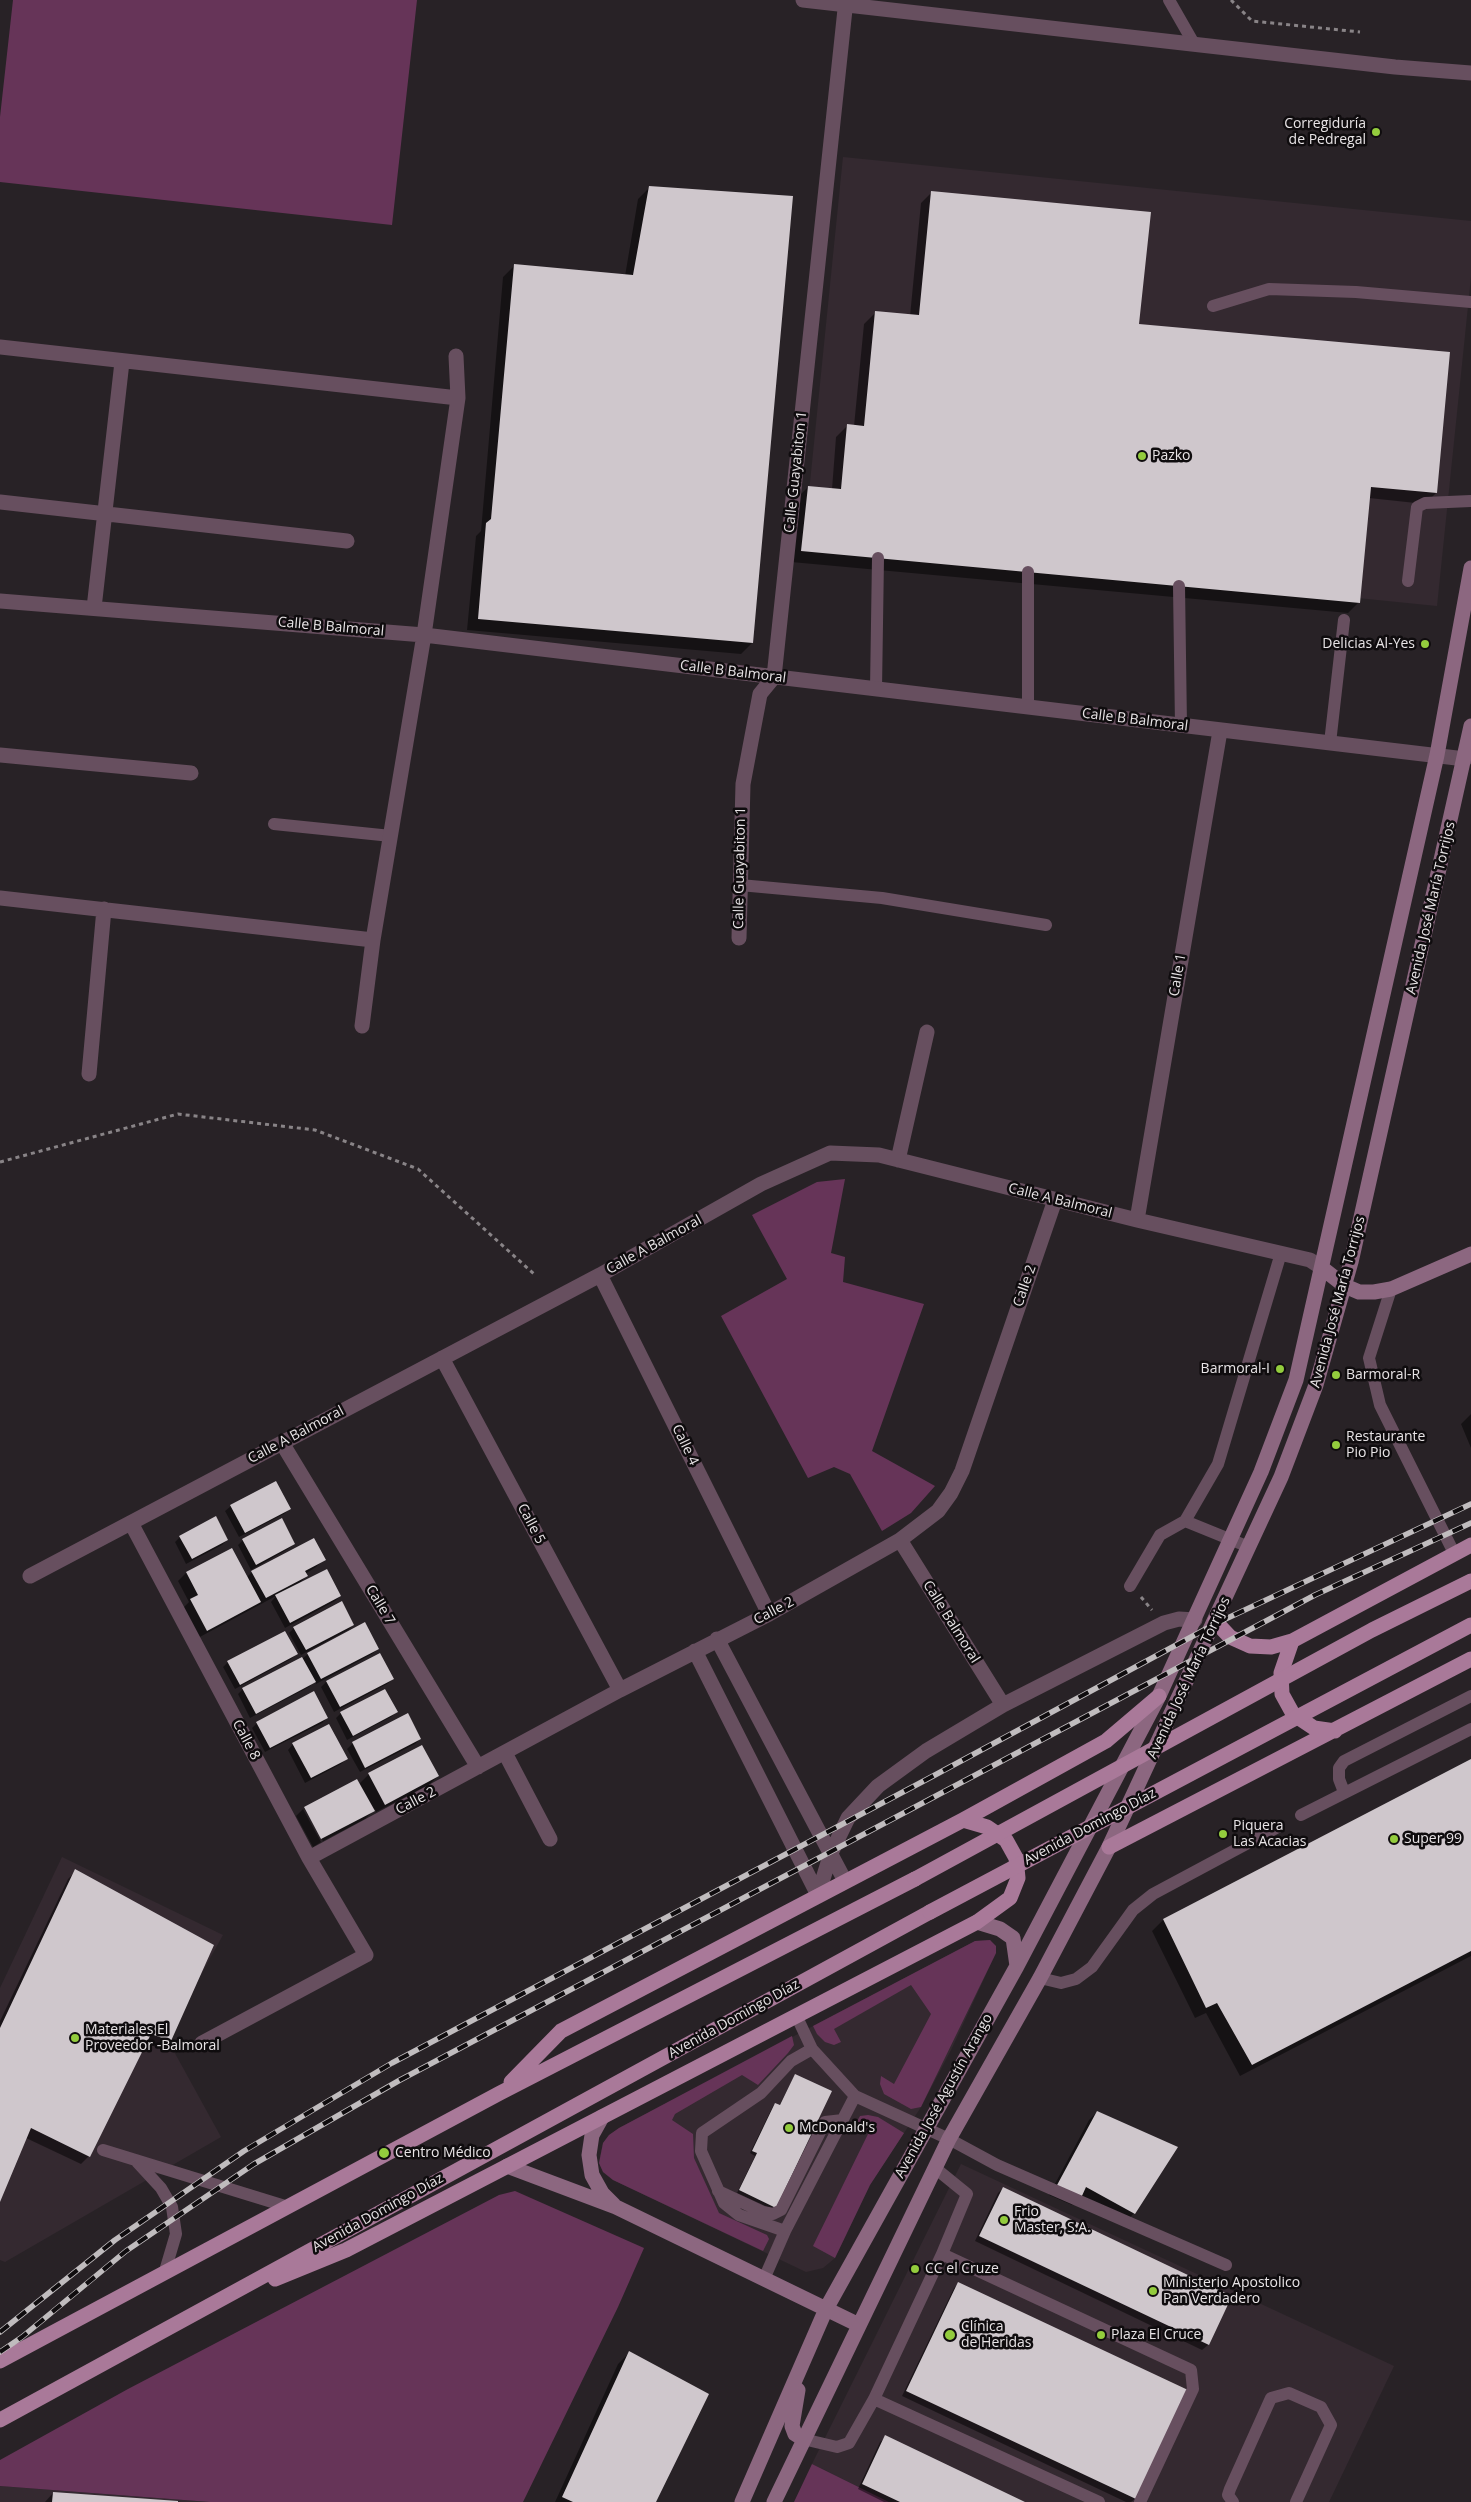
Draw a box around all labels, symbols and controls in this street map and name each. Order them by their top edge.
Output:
place label: Corregiduría de Pedregal [1284,116,1366,148]
marker: Corregiduría de Pedregal [1370,126,1382,138]
street label: Calle Guayabiton 1 [781,410,811,534]
place label: Pazko [1152,448,1191,464]
marker: Pazko [1136,450,1148,462]
street label: Calle B Balmoral [277,614,385,640]
place label: Delicias Al-Yes [1322,636,1415,652]
marker: Delicias Al-Yes [1419,638,1431,650]
street label: Calle B Balmoral [679,657,787,687]
street label: Calle B Balmoral [1081,705,1189,735]
street label: Calle Guayabiton 1 [731,807,749,929]
street label: Avenida José María Torrijos [1403,820,1459,996]
street label: Calle 1 [1166,952,1190,998]
street label: Calle A Balmoral [1006,1180,1114,1222]
street label: Calle A Balmoral [603,1212,705,1278]
street label: Avenida José María Torrijos [1307,1214,1369,1390]
street label: Calle 2 [1010,1263,1040,1309]
place label: Barmoral-I [1201,1361,1270,1377]
marker: Barmoral-I [1274,1363,1286,1375]
place label: Barmoral-R [1346,1367,1420,1383]
marker: Barmoral-R [1330,1369,1342,1381]
street label: Calle A Balmoral [245,1403,347,1467]
street label: Calle 4 [668,1422,702,1468]
place label: Restaurante Pio Pio [1346,1429,1425,1461]
marker: Restaurante Pio Pio [1330,1439,1342,1451]
street label: Calle 5 [513,1501,549,1547]
street label: Calle Balmoral [919,1578,983,1666]
street label: Calle 7 [362,1582,398,1628]
street label: Calle 2 [751,1593,797,1629]
street label: Avenida José María Torrijos [1144,1594,1234,1762]
street label: Calle 8 [228,1717,264,1763]
street label: Calle 2 [393,1783,439,1819]
street label: Avenida Domingo Díaz [1021,1785,1159,1869]
place label: Piquera Las Acacias [1233,1818,1306,1850]
marker: Piquera Las Acacias [1217,1828,1229,1840]
place label: Super 99 [1404,1831,1462,1847]
marker: Super 99 [1388,1833,1400,1845]
street label: Avenida Domingo Díaz [666,1976,802,2062]
street label: Avenida José Agustín Arango [892,2011,996,2181]
place label: Materiales El Proveedor -Balmoral [85,2022,220,2054]
marker: Materiales El Proveedor -Balmoral [69,2032,81,2044]
place label: McDonald's [799,2120,875,2136]
marker: McDonald's [783,2122,795,2134]
place label: Centro Médico [395,2145,491,2161]
marker: Centro Médico [377,2146,391,2160]
street label: Avenida Domingo Díaz [310,2170,446,2256]
place label: Frio Master, S.A. [1014,2204,1091,2236]
marker: Frio Master, S.A. [998,2214,1010,2226]
place label: CC el Cruze [925,2261,999,2277]
marker: CC el Cruze [909,2263,921,2275]
place label: Ministerio Apostolico Pan Verdadero [1163,2275,1300,2308]
marker: Ministerio Apostolico Pan Verdadero [1147,2285,1159,2297]
place label: Clínica de Heridas [961,2319,1032,2352]
place label: Plaza El Cruce [1111,2327,1201,2343]
marker: Clínica de Heridas [943,2328,957,2342]
marker: Plaza El Cruce [1095,2329,1107,2341]

